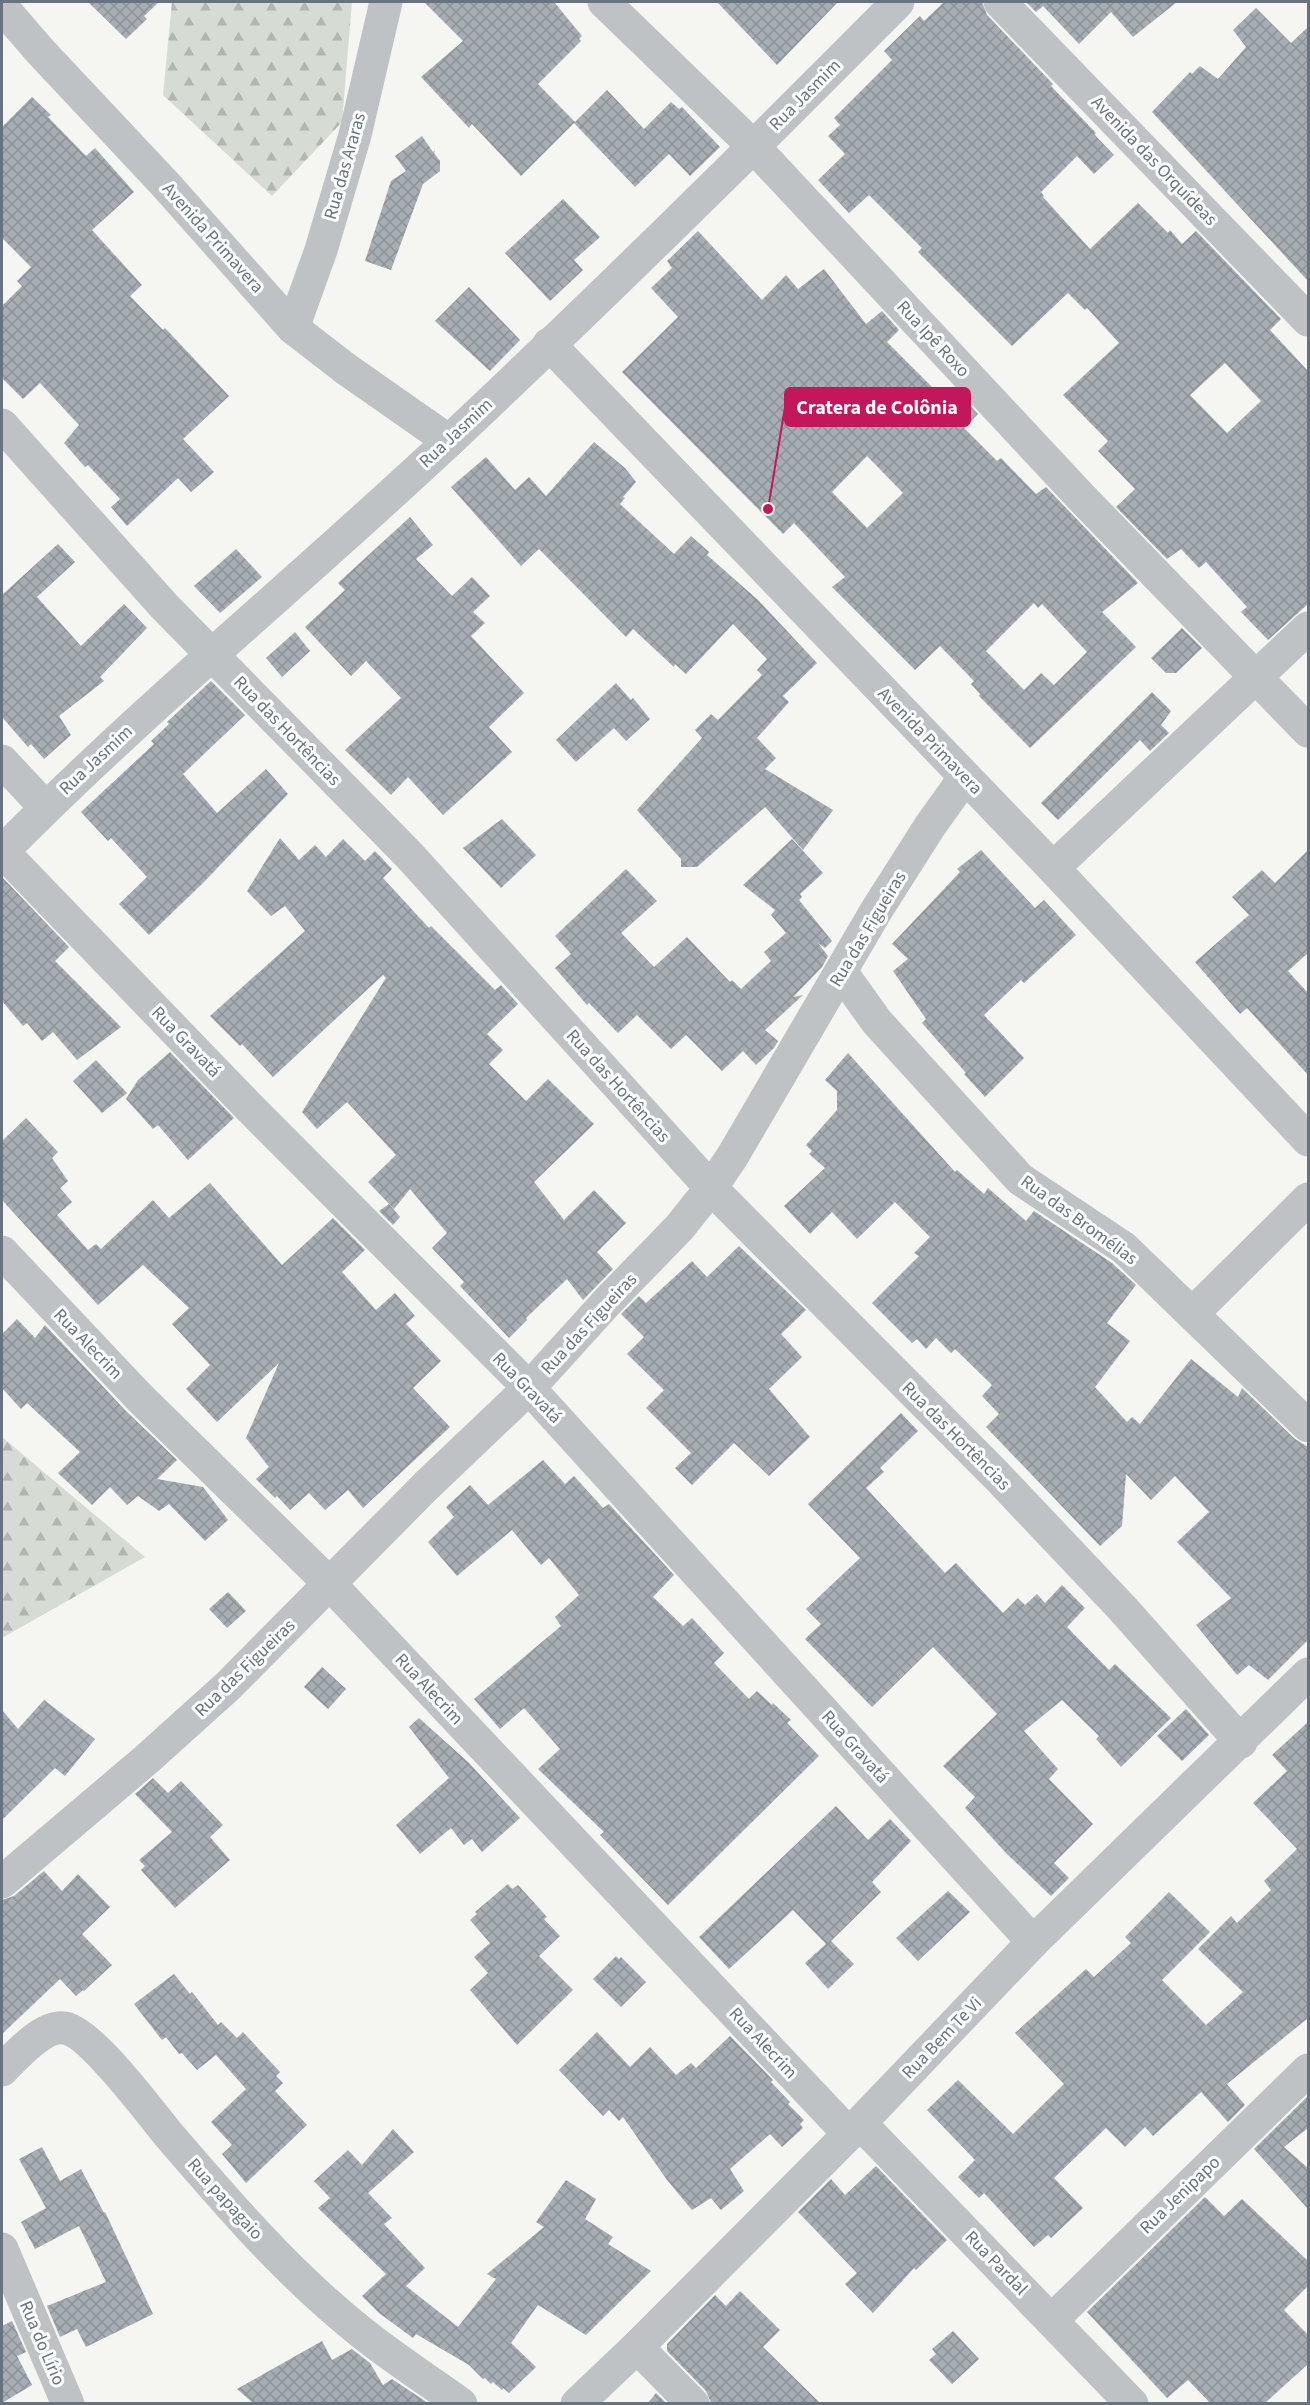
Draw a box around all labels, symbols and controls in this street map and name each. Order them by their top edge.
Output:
street label: Rua Jasmim [764,54,846,136]
street label: Avenida das Orquídeas [1085,91,1223,231]
street label: Rua das Araras [318,110,372,222]
street label: Avenida Primavera [157,177,269,299]
street label: Rua Ipê Roxo [891,295,975,383]
callout: Cratera de Colônia [785,388,970,426]
street label: Rua Jasmim [414,392,498,474]
text: Cratera de Colônia [796,394,958,422]
street label: Rua das Hortências [228,670,346,792]
street label: Avenida Primavera [872,682,988,800]
street label: Rua Jasmim [54,719,138,801]
street label: Rua das Figueiras [824,866,912,992]
street label: Rua Gravatá [146,1001,226,1083]
street label: Rua das Hortências [560,1024,676,1148]
street label: Rua das Bromélias [1016,1169,1142,1271]
street label: Rua das Figueiras [535,1268,643,1380]
street label: Rua Alecrim [48,1303,128,1385]
street label: Rua Gravatá [487,1347,567,1429]
street label: Rua das Hortências [896,1376,1016,1496]
street label: Rua das Figueiras [189,1614,301,1722]
street label: Rua Alecrim [389,1648,469,1730]
street label: Rua Gravatá [815,1705,895,1789]
street label: Rua Bem Te Vi [896,1991,988,2085]
street label: Rua Alecrim [723,2002,803,2084]
street label: Rua Jenipapo [1134,2150,1226,2240]
street label: Rua papagaio [181,2153,269,2245]
street label: Rua Pardal [959,2225,1033,2301]
street label: Rua do Lírio [13,2297,71,2389]

